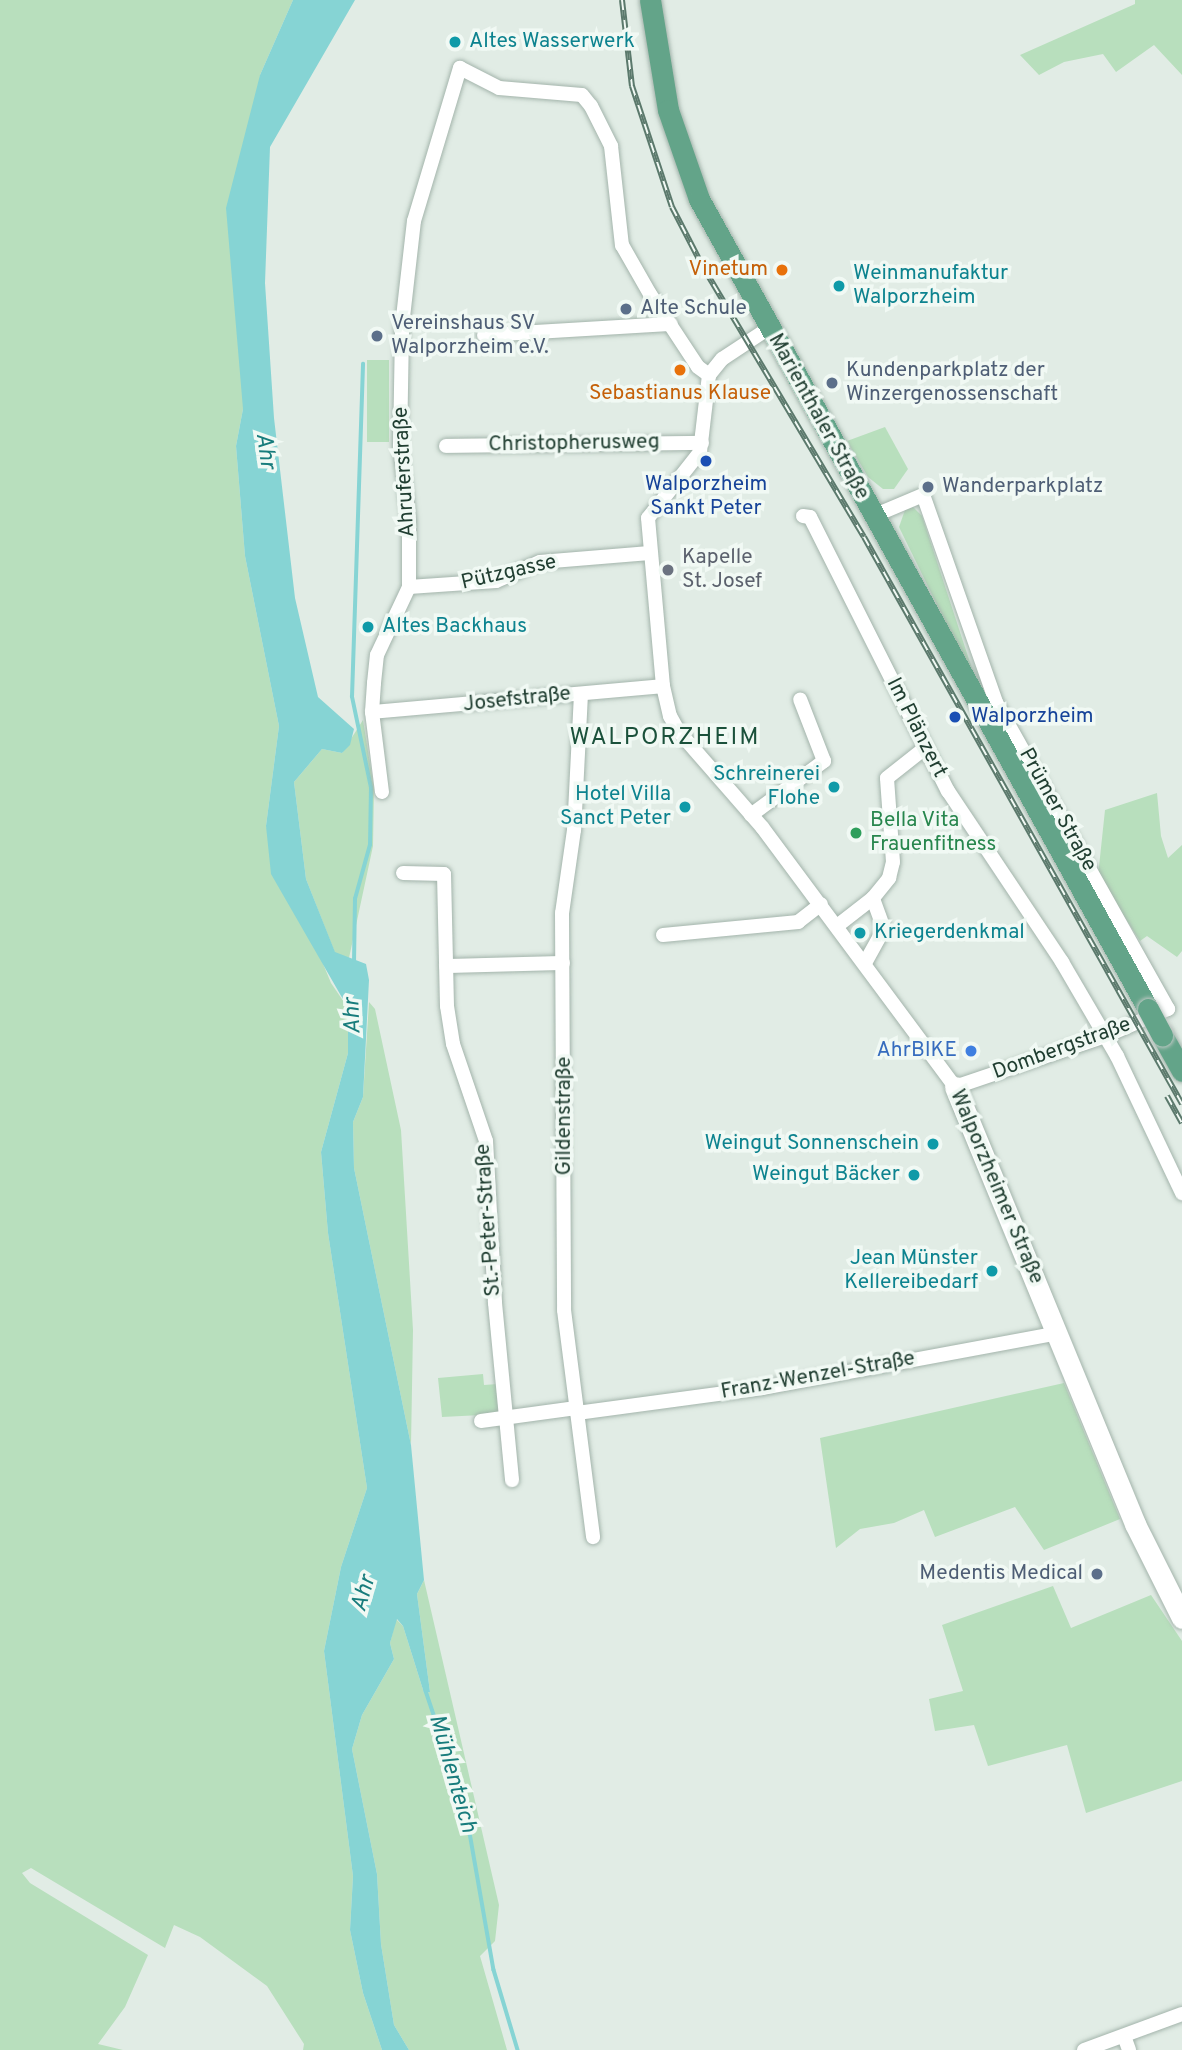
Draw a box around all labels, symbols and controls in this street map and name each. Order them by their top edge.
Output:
place label: Altes Wasserwerk [469,29,635,55]
marker: Altes Wasserwerk [447,34,463,50]
place label: Vinetum [689,257,768,283]
place label: Weinmanufaktur Walporzheim [853,261,1008,311]
marker: Vinetum [774,262,790,278]
marker: Weinmanufaktur Walporzheim [831,278,847,294]
place label: Alte Schule [640,296,747,322]
marker: Alte Schule [618,301,634,317]
place label: Vereinshaus SV Walporzheim e.V. [391,311,549,361]
marker: Vereinshaus SV Walporzheim e.V. [369,328,385,344]
street label: Marienthaler Straße [762,330,874,504]
place label: Kundenparkplatz der Winzergenossenschaft [846,358,1058,408]
marker: Sebastianus Klause [672,362,688,378]
marker: Kundenparkplatz der Winzergenossenschaft [824,375,840,391]
place label: Sebastianus Klause [589,381,771,407]
street label: Ahruferstraße [389,406,421,538]
street label: Christopherusweg [488,430,660,458]
water label: Ahr [248,431,280,471]
marker: Walporzheim Sankt Peter [698,453,714,469]
place label: Walporzheim Sankt Peter [645,472,767,522]
place label: Wanderparkplatz [942,474,1103,500]
marker: Wanderparkplatz [920,479,936,495]
place label: Kapelle St. Josef [682,545,762,595]
street label: Pützgasse [459,550,559,596]
marker: Kapelle St. Josef [660,562,676,578]
place label: Altes Backhaus [382,614,527,640]
marker: Altes Backhaus [360,619,376,635]
street label: Im Plänzert [880,674,952,782]
street label: Josefstraße [462,682,572,718]
place label: Walporzheim [971,704,1094,730]
marker: Walporzheim [945,707,965,727]
district label: WALPORZHEIM [571,725,759,753]
street label: Prümer Straße [1013,744,1101,876]
place label: Schreinerei Flohe [713,762,820,812]
marker: Schreinerei Flohe [826,779,842,795]
place label: Hotel Villa Sanct Peter [560,782,671,832]
marker: Hotel Villa Sanct Peter [677,799,693,815]
place label: Bella Vita Frauenfitness [870,808,996,858]
marker: Bella Vita Frauenfitness [848,825,864,841]
place label: Kriegerdenkmal [874,920,1025,946]
marker: Kriegerdenkmal [852,925,868,941]
water label: Ahr [340,997,368,1035]
street label: Dombergstraße [990,1012,1134,1086]
place label: AhrBIKE [877,1038,957,1064]
marker: AhrBIKE [963,1043,979,1059]
street label: Gildenstraße [552,1057,578,1175]
street label: Walporzheimer Straße [944,1086,1048,1288]
place label: Weingut Sonnenschein [704,1131,919,1157]
marker: Weingut Sonnenschein [925,1136,941,1152]
street label: St.-Peter-Straße [471,1143,507,1297]
place label: Weingut Bäcker [752,1162,900,1188]
marker: Weingut Bäcker [906,1167,922,1183]
place label: Jean Münster Kellereibedarf [844,1246,978,1296]
marker: Jean Münster Kellereibedarf [984,1263,1000,1279]
street label: Franz-Wenzel-Straße [719,1347,917,1405]
place label: Medentis Medical [919,1561,1083,1587]
marker: Medentis Medical [1089,1566,1105,1582]
water label: Ahr [347,1573,383,1615]
water label: Mühlenteich [421,1712,481,1836]

